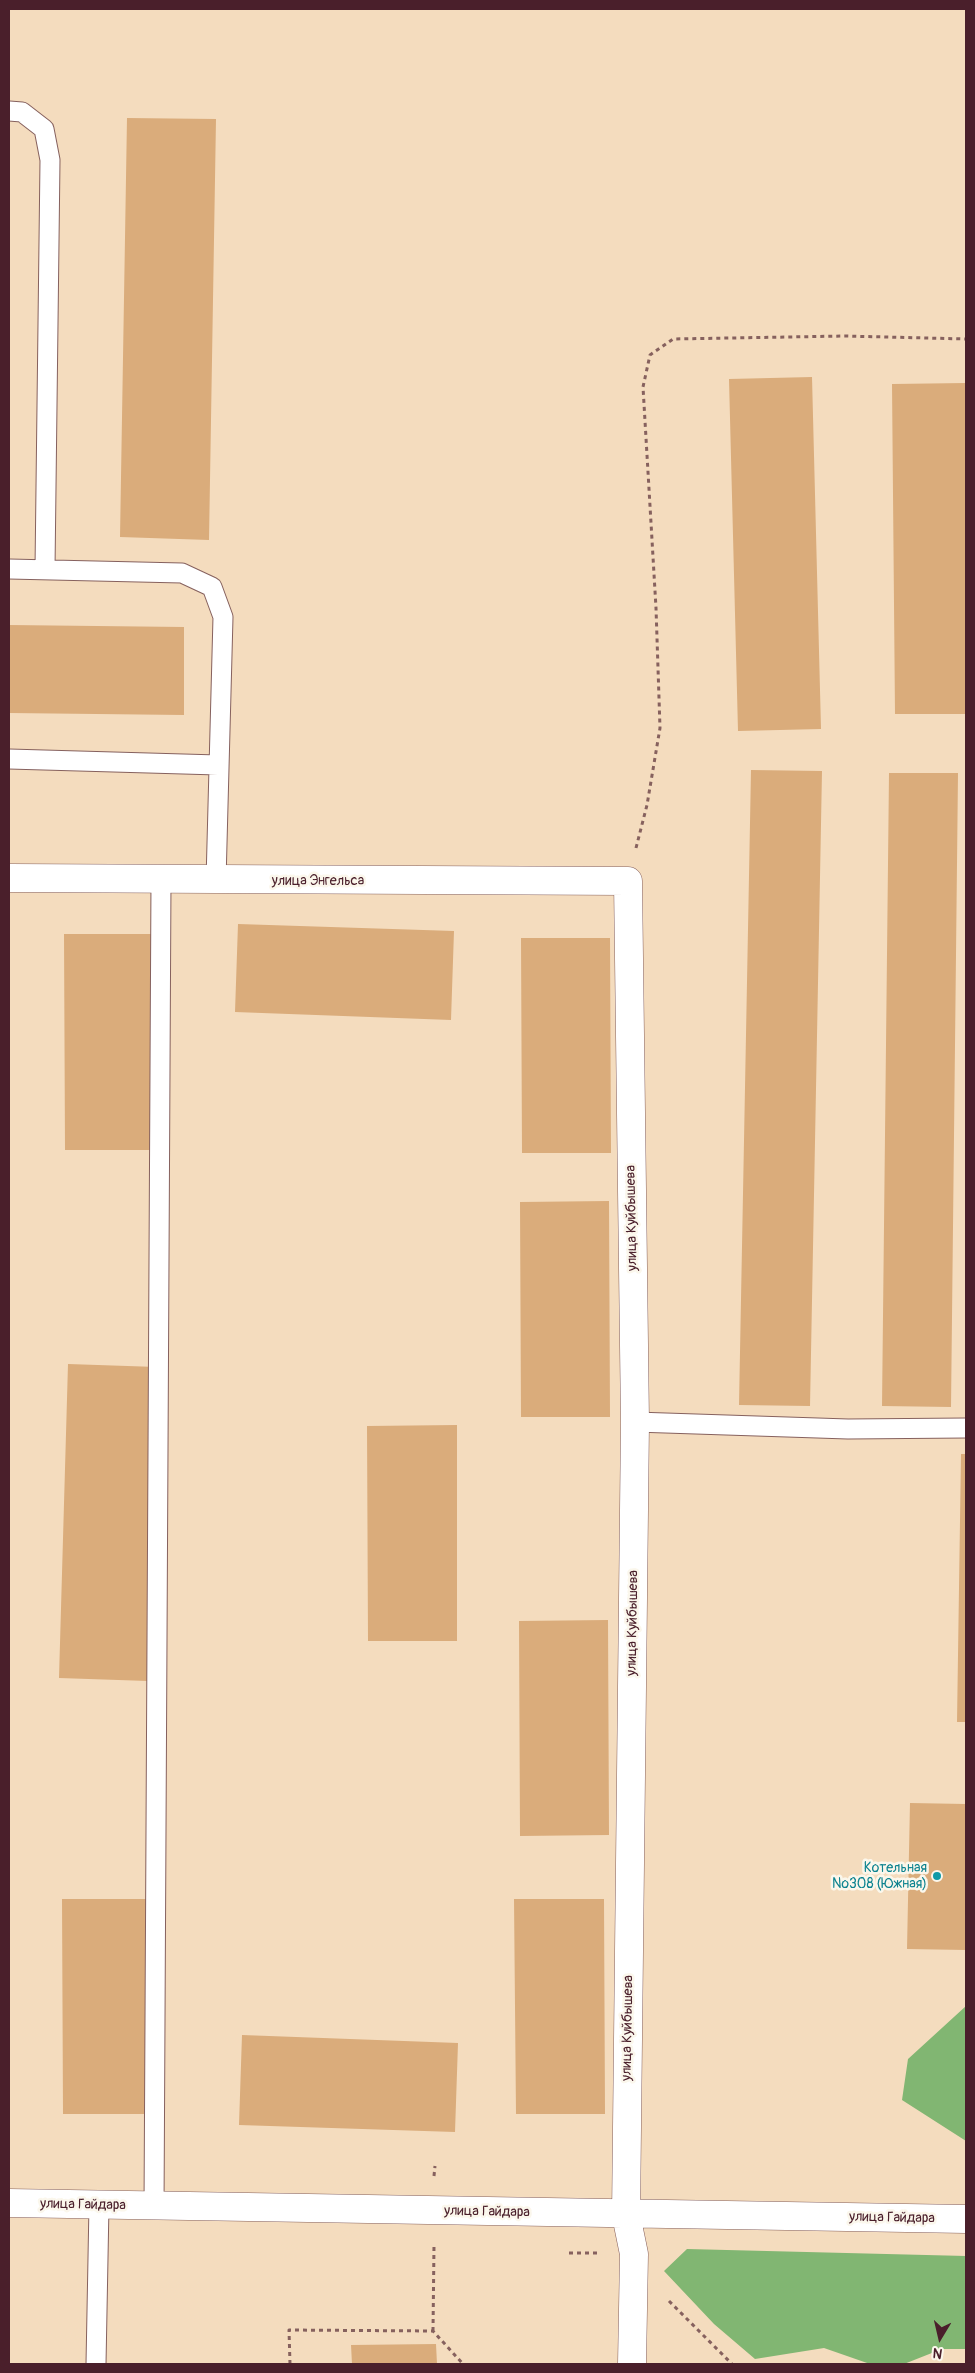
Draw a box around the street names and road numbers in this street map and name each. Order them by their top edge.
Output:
street label: улица Энгельса [272,873,364,889]
street label: улица Куйбышева [623,1165,641,1271]
street label: улица Куйбышева [624,1570,642,1676]
street label: улица Куйбышева [619,1975,637,2081]
street label: улица Гайдара [40,2196,126,2214]
street label: улица Гайдара [444,2203,530,2221]
street label: улица Гайдара [849,2209,935,2227]

